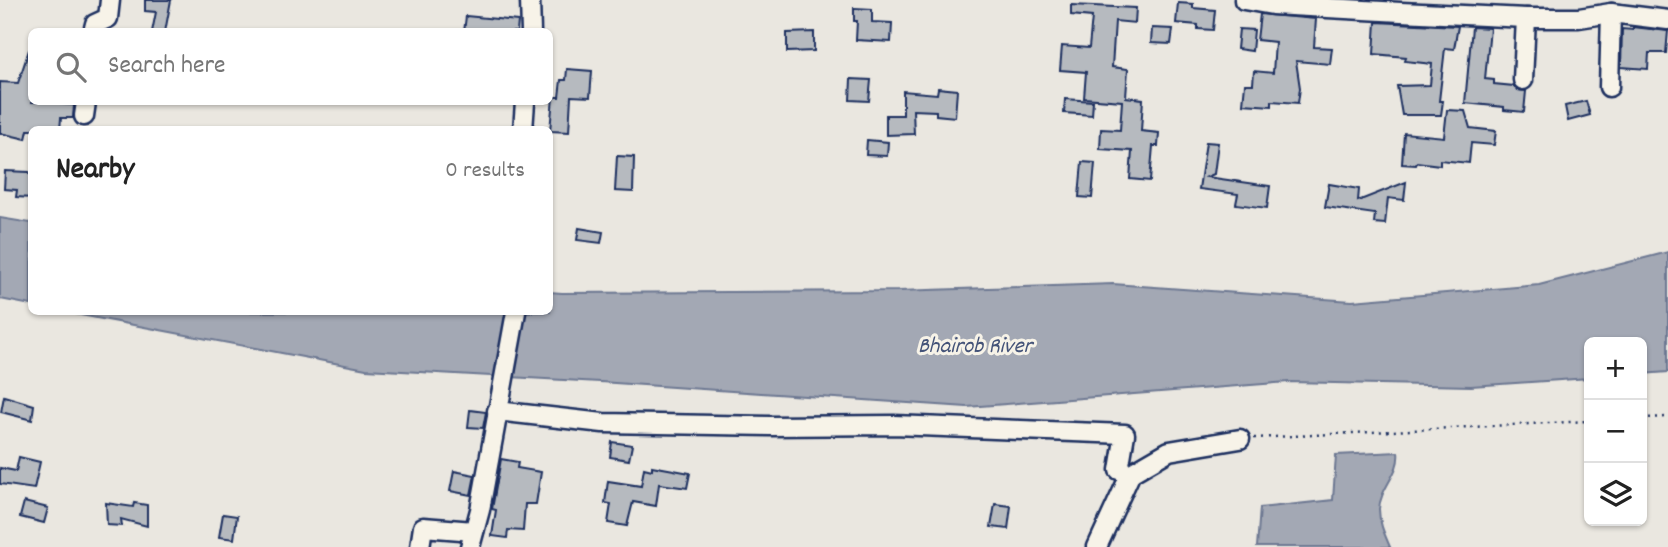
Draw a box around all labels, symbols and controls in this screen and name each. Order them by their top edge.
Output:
search box [28,28,553,105]
icon: search [52,48,90,86]
text: Search here [108,48,226,85]
text: Nearby [56,150,134,193]
text: 0 results [445,155,525,188]
water label: Bhairob River [918,331,1035,364]
map controls [1584,337,1647,526]
button: + [1584,337,1647,400]
button: − [1584,400,1647,463]
button: layers [1584,463,1647,526]

